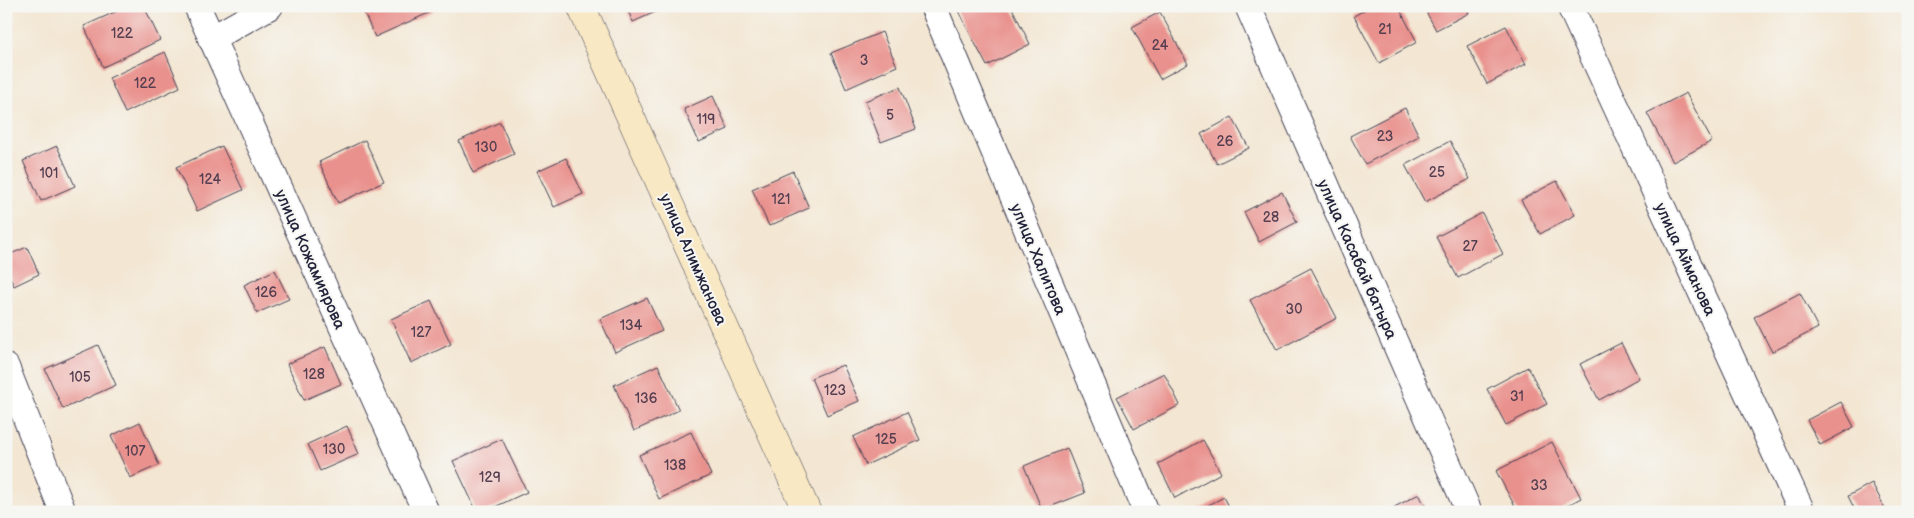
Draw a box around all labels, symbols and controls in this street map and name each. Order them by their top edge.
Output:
house number: 21 [1378,21,1392,38]
house number: 122 [111,25,134,42]
house number: 24 [1152,37,1169,54]
house number: 3 [860,52,868,69]
house number: 122 [134,75,157,92]
house number: 5 [886,107,894,124]
house number: 119 [697,111,715,128]
house number: 23 [1377,128,1393,145]
house number: 26 [1217,133,1234,150]
house number: 130 [475,139,497,156]
house number: 25 [1429,164,1445,181]
house number: 101 [39,165,59,182]
house number: 124 [199,171,221,188]
street label: улица Касабай батыра [1313,177,1401,343]
street label: улица Кожамиярова [270,187,349,333]
street label: улица Алимжанова [655,191,730,329]
house number: 121 [772,191,790,208]
street label: улица Айманова [1650,200,1719,320]
street label: улица Халитова [1006,201,1070,319]
house number: 28 [1263,209,1279,226]
house number: 27 [1462,238,1478,255]
house number: 126 [255,284,278,301]
house number: 30 [1286,301,1302,318]
house number: 134 [620,317,643,334]
house number: 127 [411,324,431,341]
house number: 128 [303,366,325,383]
house number: 105 [69,369,91,386]
house number: 123 [824,382,846,399]
house number: 31 [1510,388,1524,405]
house number: 136 [635,390,658,407]
house number: 125 [875,431,897,448]
house number: 130 [323,441,345,458]
house number: 107 [125,443,145,460]
house number: 138 [664,457,686,474]
house number: 129 [479,469,501,486]
house number: 33 [1530,477,1548,494]

